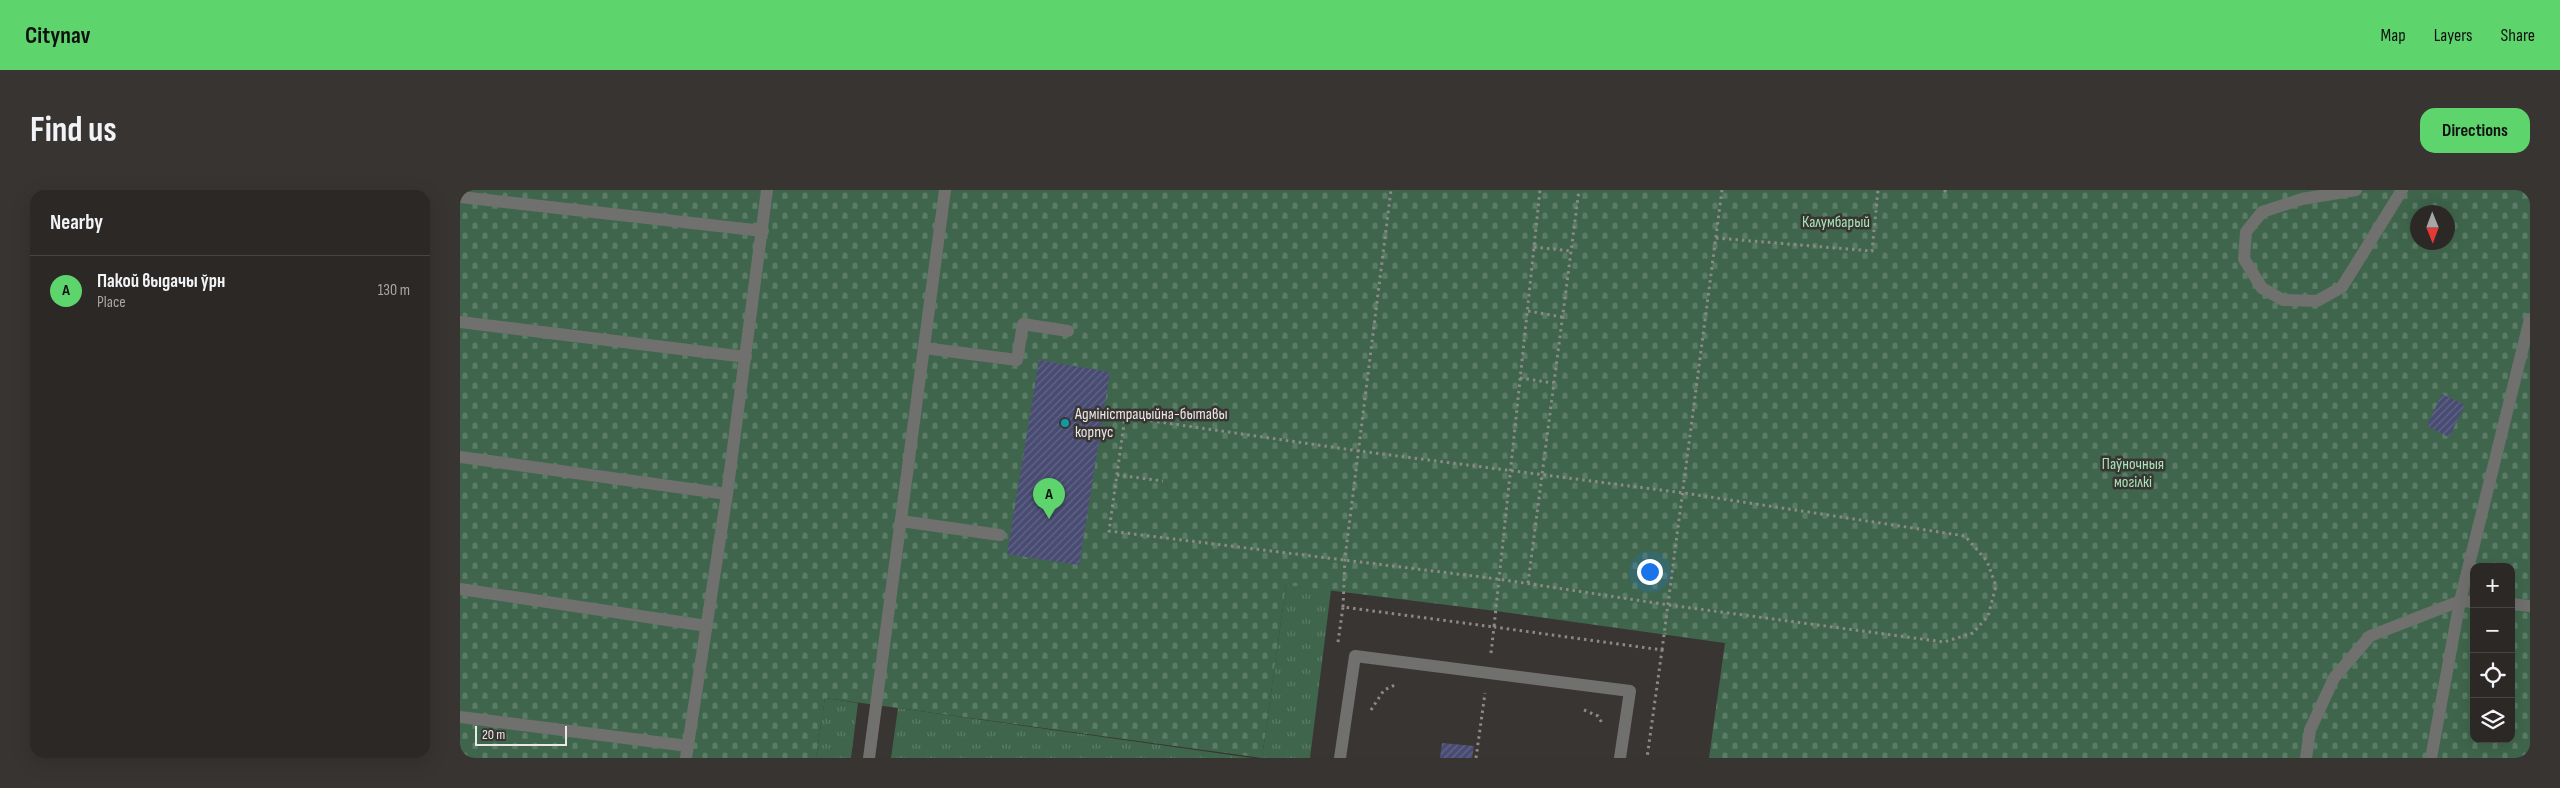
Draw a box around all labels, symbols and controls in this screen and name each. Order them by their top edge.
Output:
text: Citynav [25,21,91,50]
text: Map [2381,25,2406,46]
text: Layers [2434,25,2473,46]
text: Share [2501,25,2535,46]
button: Directions [2420,108,2530,153]
text: Find us [30,109,117,152]
north arrow [2410,205,2455,250]
text: Nearby [50,210,103,235]
park label: Калумбарый [1802,213,1870,232]
text: Пакой выдачы ўрн [97,270,225,293]
text: A [62,281,70,300]
text: 130 m [378,281,410,300]
text: Place [97,293,126,312]
place label: Адміністрацыйна-бытавы корпус [1074,405,1228,442]
marker: Адміністрацыйна-бытавы корпус [1059,417,1071,429]
park label: Паўночныя могілкі [2102,455,2164,492]
pin: A [1033,478,1065,519]
your location [1637,559,1663,585]
map controls [2470,563,2515,743]
button: + [2470,563,2515,608]
button: − [2470,608,2515,653]
button: locate [2470,653,2515,698]
button: layers [2470,698,2515,743]
scale bar [475,723,568,746]
text: 20 m [482,726,505,743]

